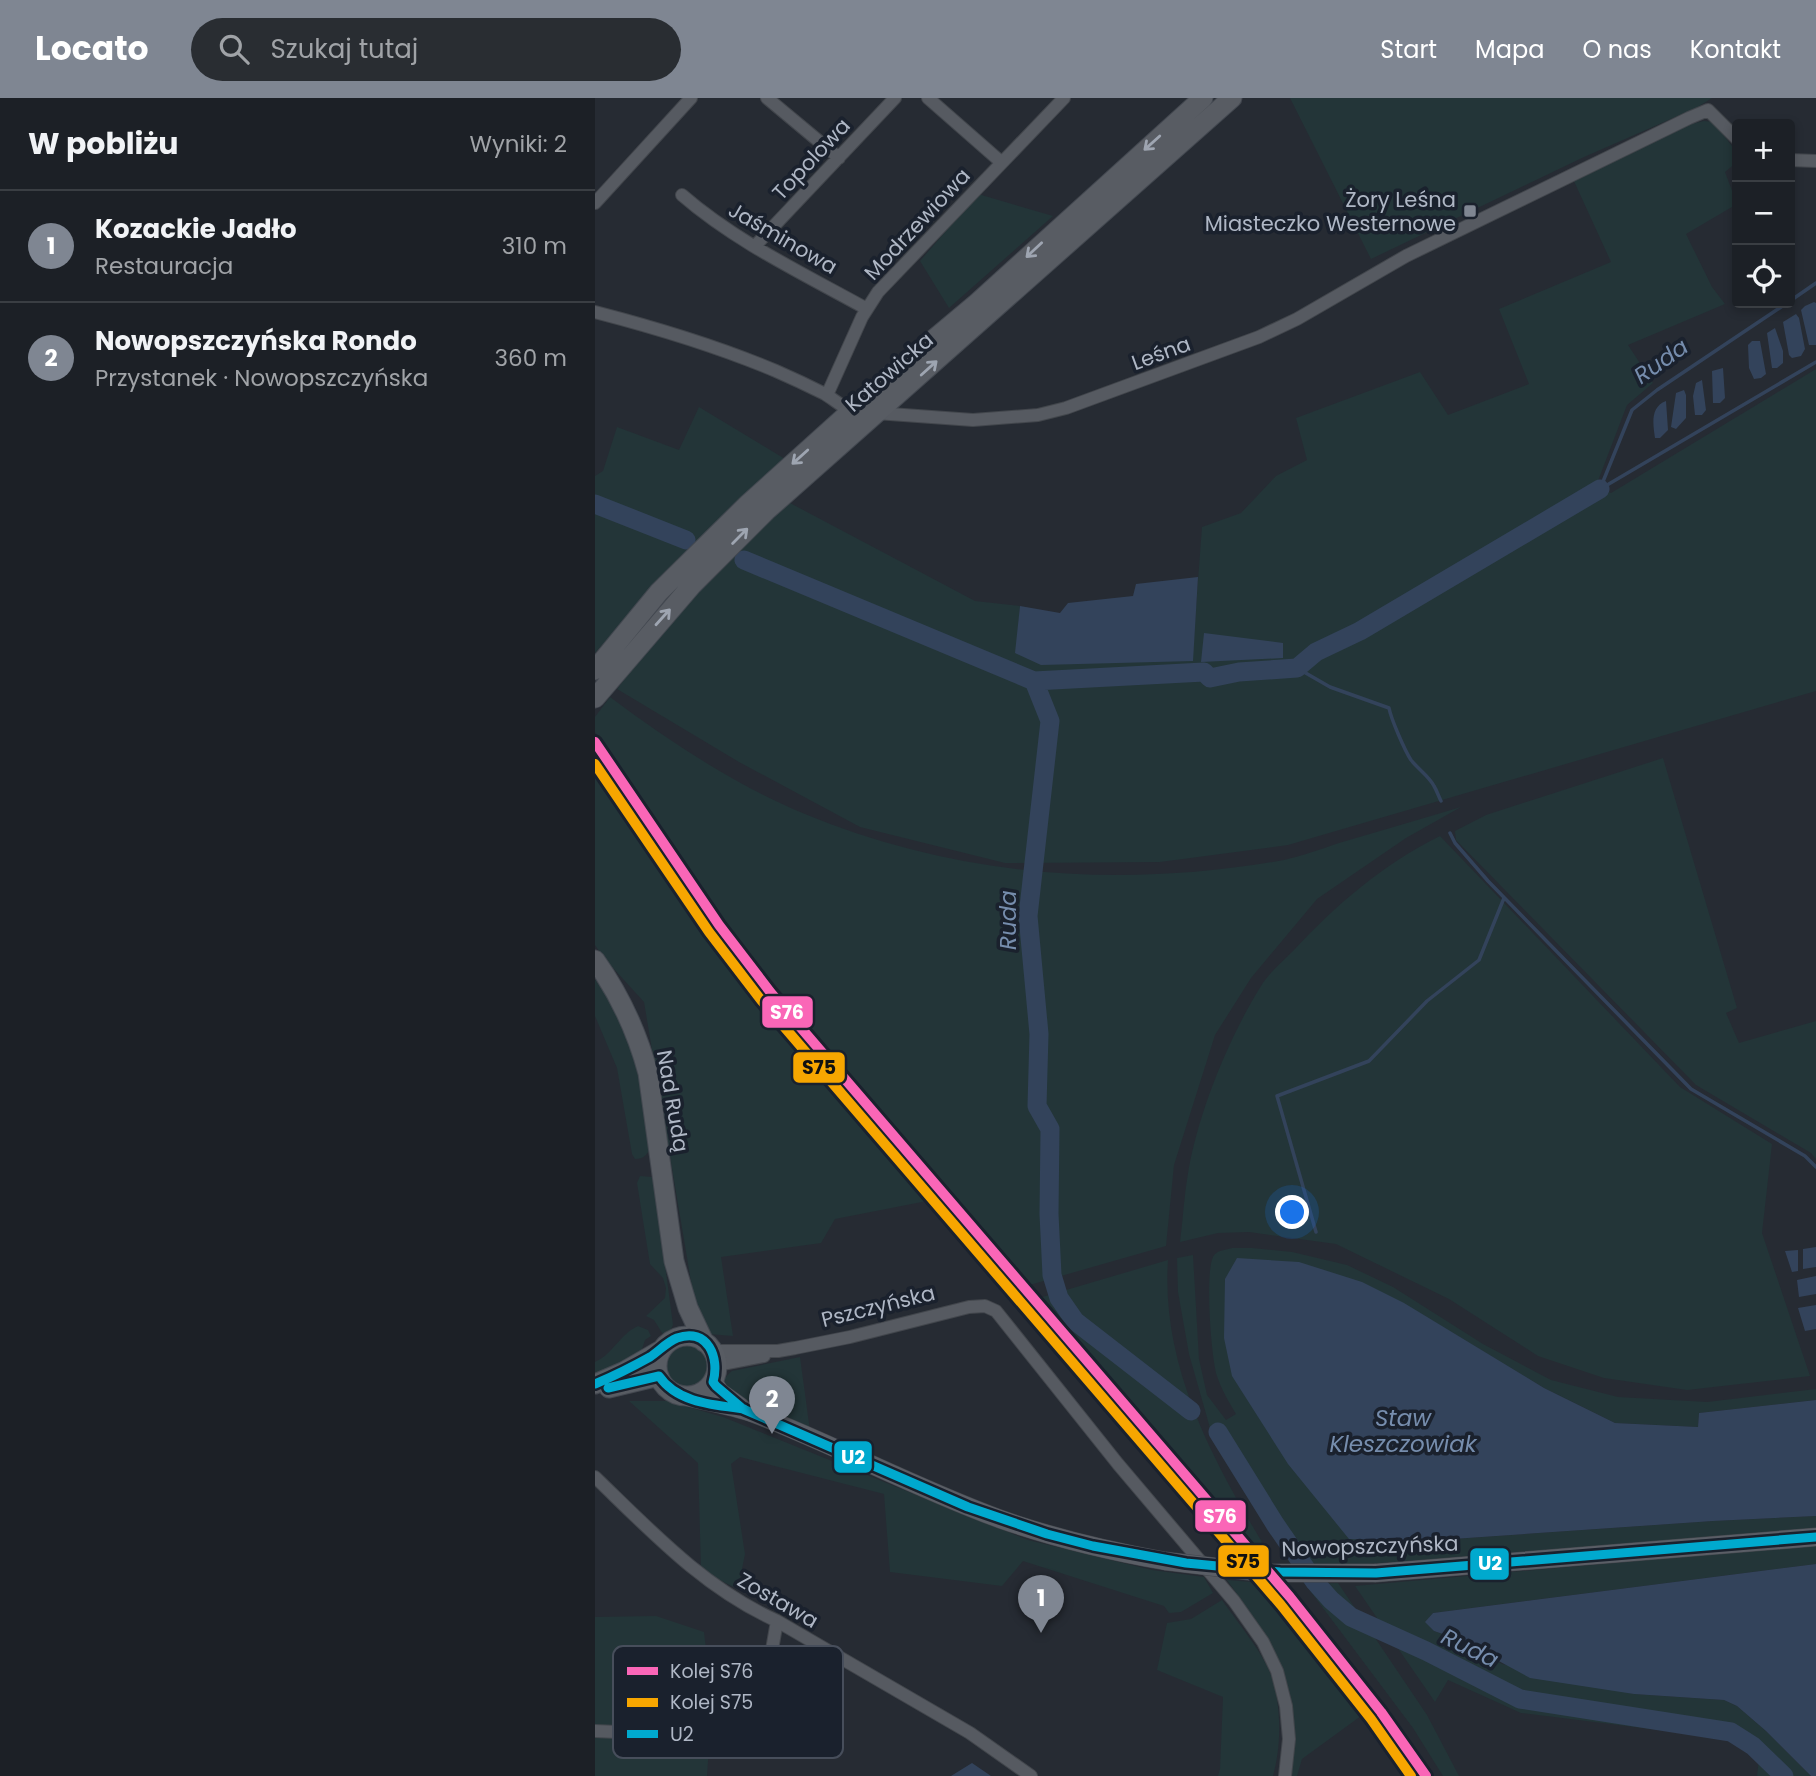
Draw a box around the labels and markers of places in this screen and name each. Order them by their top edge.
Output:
place label: Żory Leśna Miasteczko Westernowe [1205,185,1456,238]
marker: Żory Leśna Miasteczko Westernowe [1462,203,1478,219]
pin: 2 [749,1376,795,1434]
pin: 1 [1018,1575,1064,1633]

